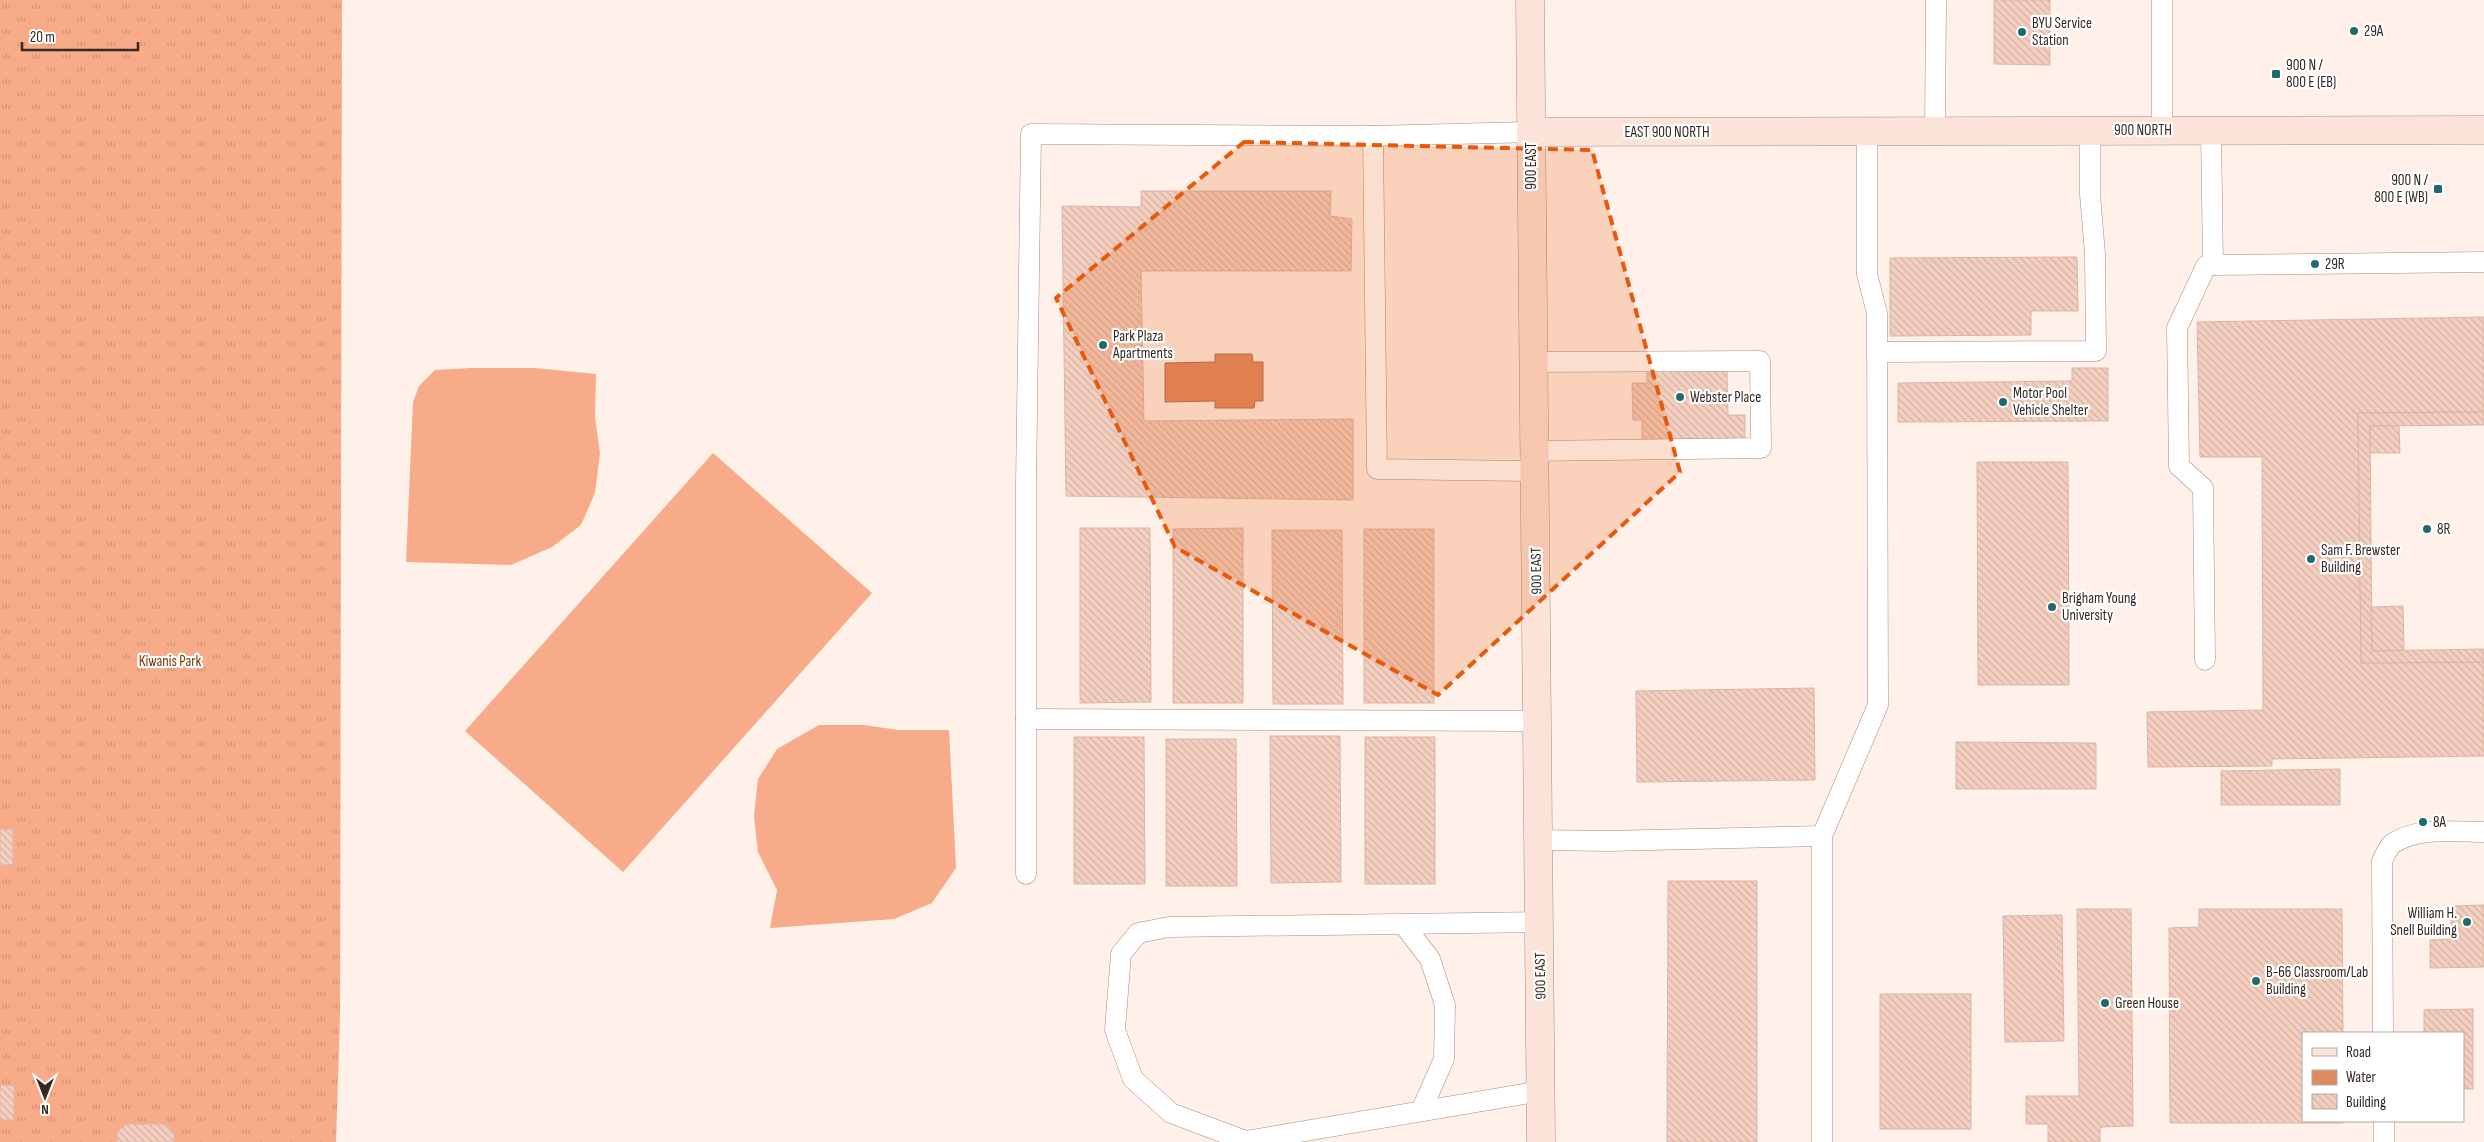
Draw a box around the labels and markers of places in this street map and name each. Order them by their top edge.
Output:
place label: BYU Service Station [2032,14,2092,50]
place label: 29A [2364,22,2384,41]
marker: 29A [2348,25,2360,37]
marker: BYU Service Station [2016,26,2028,38]
place label: 900 N / 800 E (EB) [2286,56,2336,92]
marker: 900 N / 800 E (EB) [2270,68,2282,80]
place label: 900 N / 800 E (WB) [2374,171,2429,207]
marker: 900 N / 800 E (WB) [2432,183,2444,195]
place label: 29R [2325,255,2345,274]
marker: 29R [2309,258,2321,270]
place label: Park Plaza Apartments [1112,327,1173,363]
marker: Park Plaza Apartments [1097,339,1109,351]
place label: Motor Pool Vehicle Shelter [2013,384,2089,420]
place label: Webster Place [1690,388,1761,407]
marker: Webster Place [1674,391,1686,403]
marker: Motor Pool Vehicle Shelter [1997,396,2009,408]
place label: 8R [2437,520,2451,539]
marker: 8R [2421,523,2433,535]
place label: Sam F. Brewster Building [2321,541,2401,577]
marker: Sam F. Brewster Building [2305,553,2317,565]
place label: Brigham Young University [2062,589,2136,625]
marker: Brigham Young University [2046,601,2058,613]
place label: 8A [2433,813,2447,832]
marker: 8A [2417,816,2429,828]
place label: William H. Snell Building [2390,904,2457,940]
marker: William H. Snell Building [2461,916,2473,928]
place label: B-66 Classroom/Lab Building [2266,963,2368,999]
marker: B-66 Classroom/Lab Building [2250,975,2262,987]
place label: Green House [2115,994,2179,1013]
marker: Green House [2099,997,2111,1009]

